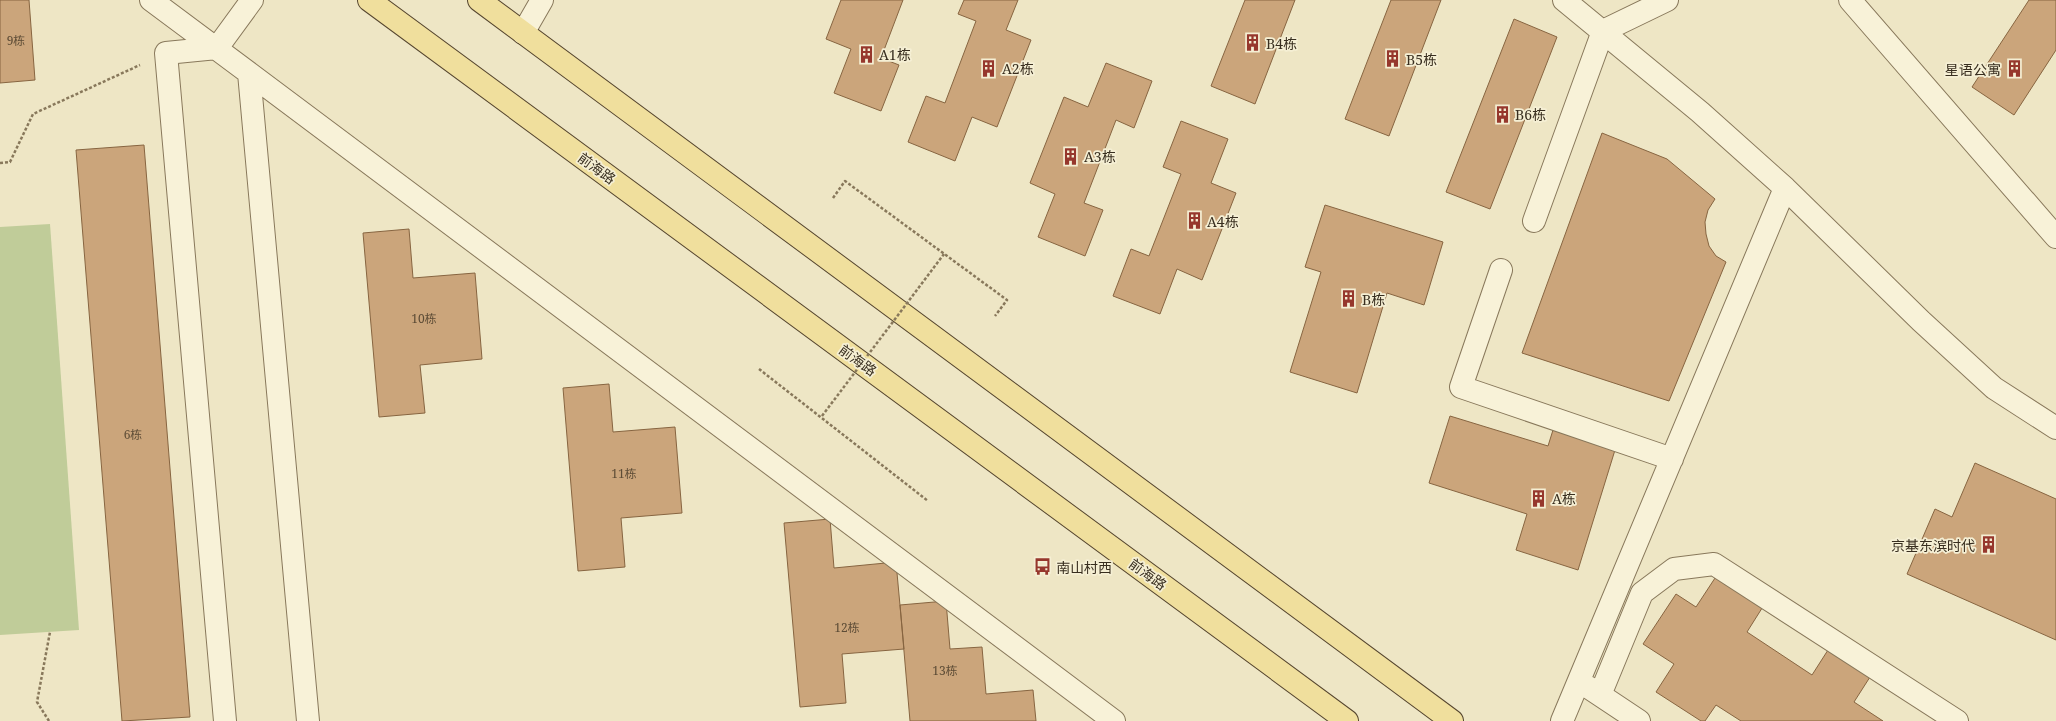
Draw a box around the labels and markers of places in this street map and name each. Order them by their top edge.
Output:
building icon: B4栋 [1243,33,1263,53]
place label: B4栋 [1266,34,1297,53]
building icon: A1栋 [856,44,876,64]
place label: A1栋 [879,45,911,64]
building icon: B5栋 [1383,49,1403,69]
place label: B5栋 [1406,50,1437,69]
building icon: A2栋 [979,58,999,78]
place label: A2栋 [1002,59,1034,78]
building icon: 星语公寓 [2004,59,2024,79]
place label: 星语公寓 [1945,60,2001,79]
building icon: B6栋 [1492,104,1512,124]
place label: B6栋 [1515,105,1546,124]
building icon: A3栋 [1061,146,1081,166]
place label: A3栋 [1084,147,1116,166]
building icon: A4栋 [1184,211,1204,231]
place label: A4栋 [1207,212,1239,231]
building icon: B栋 [1339,289,1359,309]
place label: B栋 [1362,290,1385,309]
building icon: A栋 [1529,488,1549,508]
place label: A栋 [1552,489,1576,508]
building icon: 京基东滨时代 [1978,535,1998,555]
place label: 京基东滨时代 [1891,536,1975,555]
bus stop icon: 南山村西 [1033,557,1053,577]
place label: 南山村西 [1056,558,1112,577]

